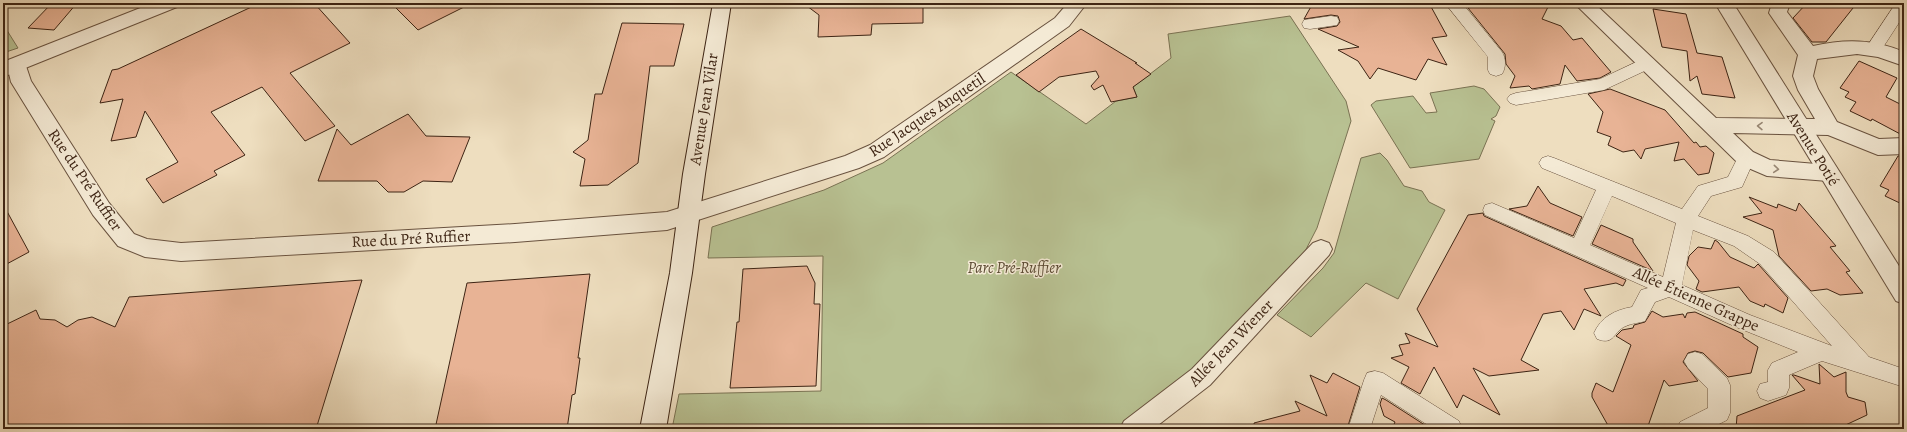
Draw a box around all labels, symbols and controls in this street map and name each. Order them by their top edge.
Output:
street label: Avenue Jean Vilar [684,51,724,168]
street label: Rue Jacques Anquetil [864,68,990,162]
street label: Avenue Potié [1781,107,1845,190]
one-way arrow [1757,122,1763,130]
street label: Rue du Pré Ruffier [43,124,127,236]
one-way arrow [1773,164,1780,173]
street label: Rue du Pré Ruffier [351,225,471,253]
park label: Parc Pré-Ruffier [967,257,1061,279]
street label: Allée Étienne Grappe [1628,261,1763,337]
street label: Allée Jean Wiener [1183,295,1278,392]

